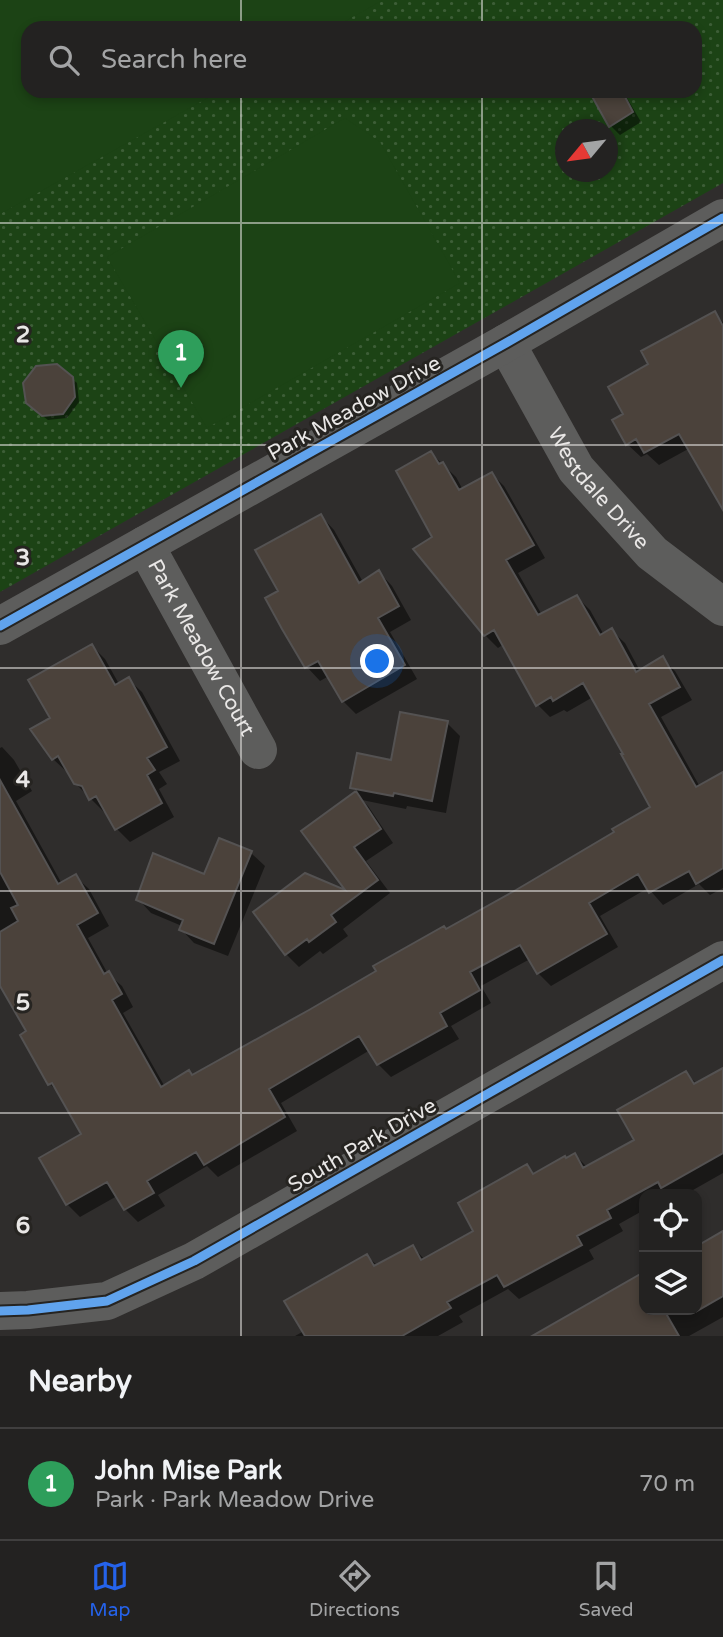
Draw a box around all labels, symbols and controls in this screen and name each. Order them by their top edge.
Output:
search box [21,21,702,98]
icon: search [45,41,83,79]
text: Search here [101,44,247,75]
north arrow [555,119,618,182]
text: 2 [16,321,30,349]
pin: 1 [158,330,204,388]
street label: Park Meadow Drive [263,351,445,466]
street label: Westdale Drive [542,423,654,555]
text: 3 [16,544,30,572]
street label: Park Meadow Court [142,555,260,740]
your location [360,644,394,678]
text: 4 [16,766,31,794]
text: 5 [16,989,30,1017]
street label: South Park Drive [284,1093,441,1198]
map controls [639,1189,702,1315]
button: locate [639,1189,702,1252]
text: 6 [16,1212,30,1240]
button: layers [639,1252,702,1315]
text: Nearby [28,1363,132,1400]
text: John Mise Park [95,1455,282,1486]
text: 1 [44,1470,58,1498]
text: 70 m [639,1470,695,1498]
text: Park · Park Meadow Drive [95,1486,374,1514]
tab: Map [89,1557,130,1621]
tab: Directions [309,1557,400,1621]
tab: Saved [579,1557,634,1621]

